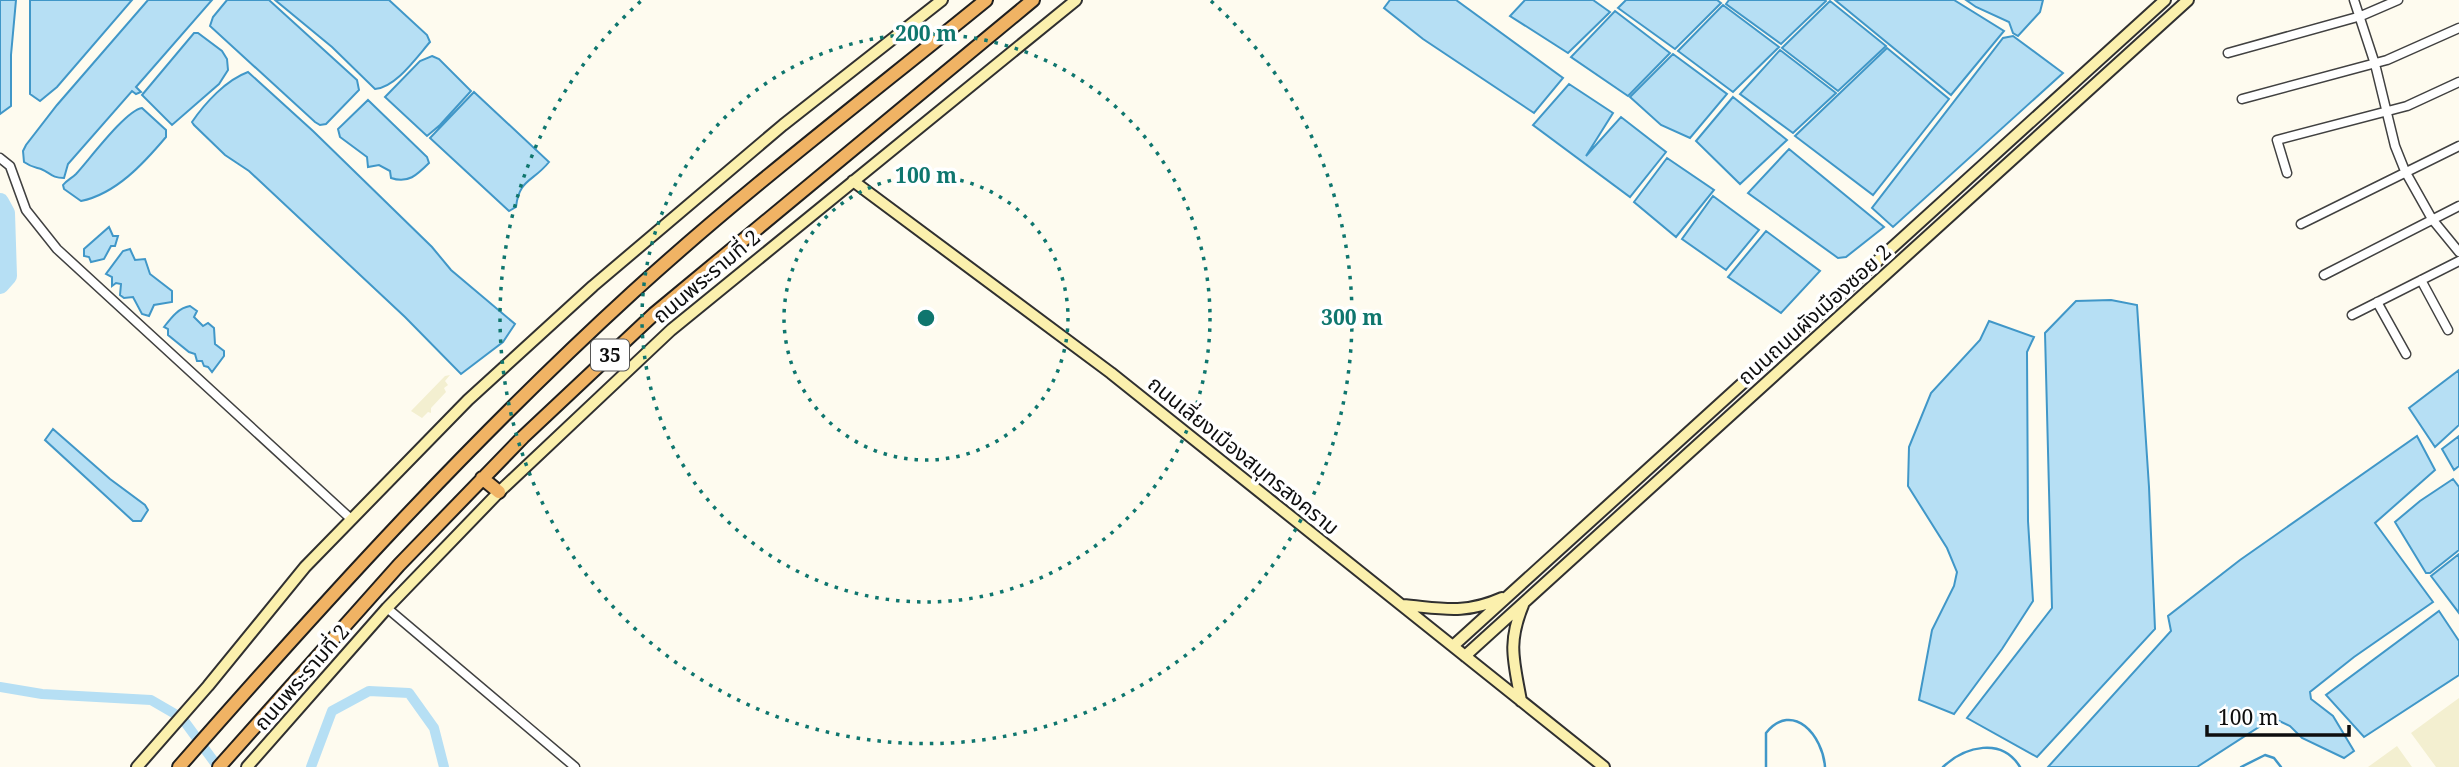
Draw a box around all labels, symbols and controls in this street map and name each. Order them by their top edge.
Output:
text: 200 m [895,19,957,47]
text: 100 m [895,161,957,189]
street label: ถนนพระรามที่ 2 [646,223,766,329]
street label: ถนนถนนผังเมืองซอย 2 [1731,238,1897,390]
text: 300 m [1321,303,1383,331]
centre of rings [914,306,938,330]
road number: 35 [591,340,629,370]
street label: ถนนเลี่ยงเมืองสมุทรสงคราม [1143,369,1345,541]
street label: ถนนพระรามที่ 2 [247,618,355,736]
scale bar [2207,694,2349,738]
text: 100 m [2218,703,2279,731]

